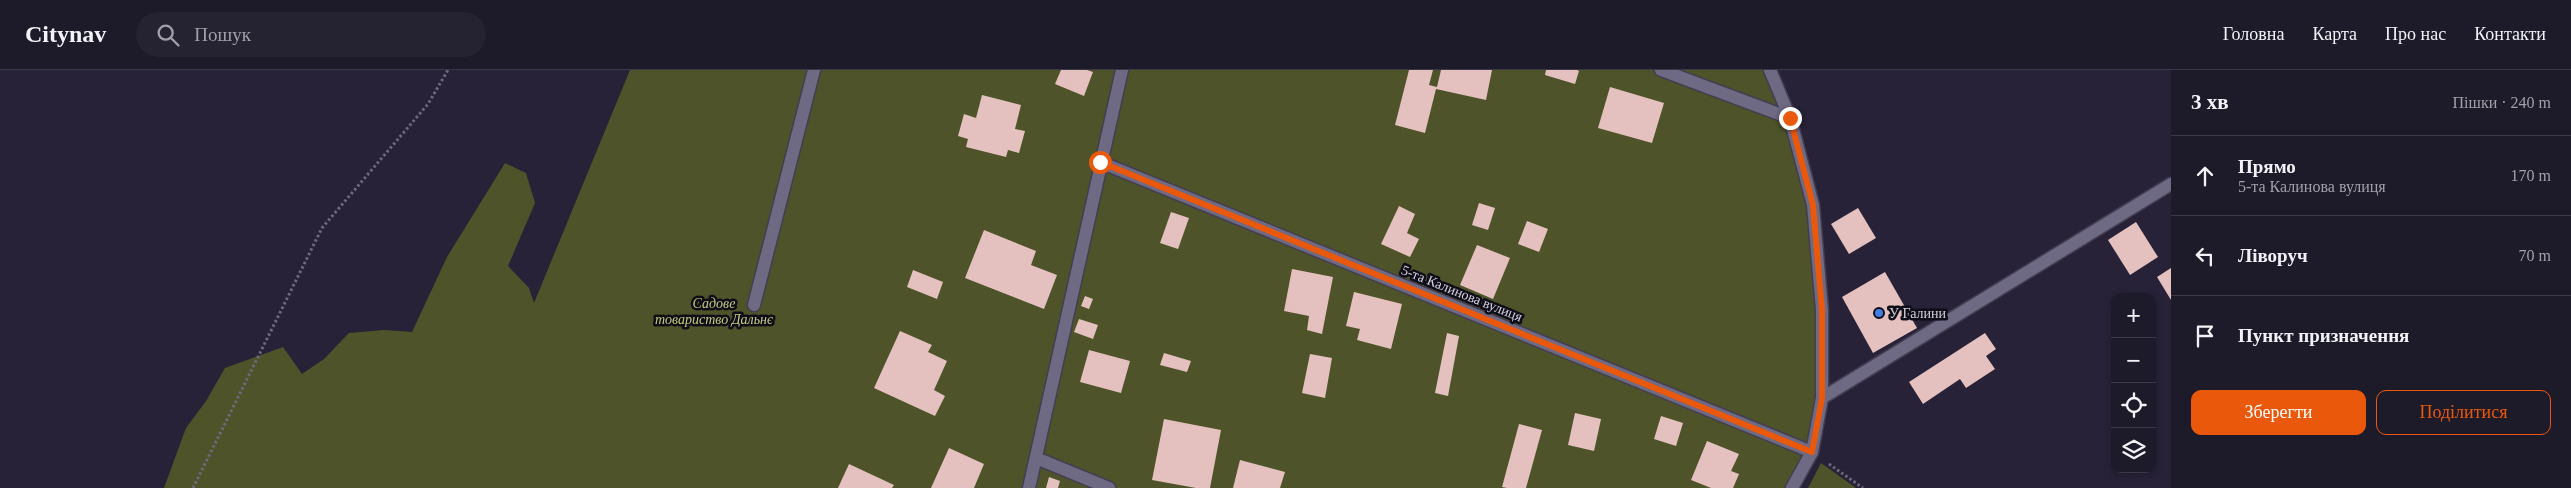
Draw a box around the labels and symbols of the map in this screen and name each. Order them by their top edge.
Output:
route end [1779,107,1802,130]
route start [1089,151,1112,174]
street label: 5-та Калинова вулиця [1399,262,1525,325]
park label: Садове товариство Дальнє [655,296,774,327]
place label: У Галини [1889,306,1946,321]
marker: У Галини [1873,307,1885,319]

